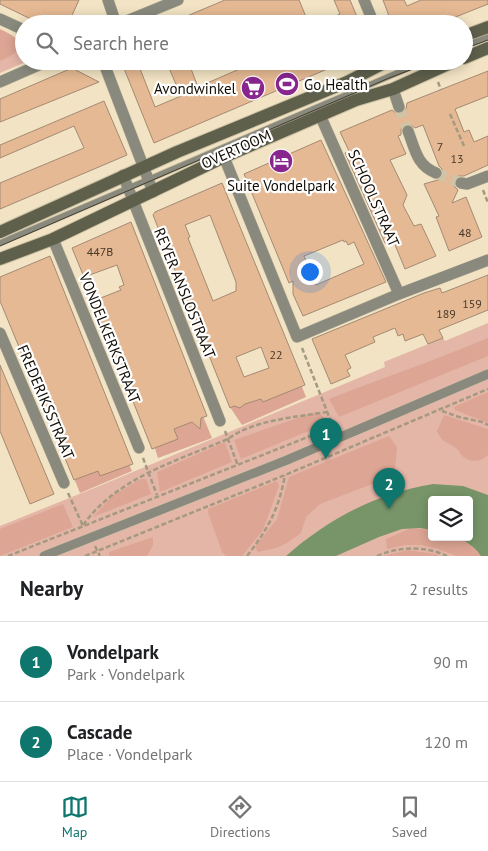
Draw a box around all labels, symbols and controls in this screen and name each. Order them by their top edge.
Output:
search box [15,15,473,70]
icon: search [33,29,61,57]
text: Search here [73,31,169,55]
sports icon: Go Health [274,71,300,97]
supermarket icon: Avondwinkel [240,75,266,101]
place label: Go Health [304,75,368,94]
place label: Avondwinkel [154,79,237,98]
street label: OVERTOOM [198,125,274,173]
house number: 7 [437,139,443,154]
street label: SCHOOLSTRAAT [344,146,404,250]
hotel icon: Suite Vondelpark [268,148,294,174]
house number: 13 [450,151,464,166]
place label: Suite Vondelpark [227,176,336,195]
street label: REYER ANSLOSTRAAT [150,225,220,362]
house number: 48 [458,225,472,240]
house number: 447B [87,244,113,259]
your location [297,259,323,285]
street label: VONDELKERKSTRAAT [75,269,145,407]
house number: 159 [462,296,482,311]
house number: 189 [436,306,456,321]
street label: FREDERIKSSTRAAT [13,342,79,463]
house number: 22 [269,347,283,362]
pin: 1 [310,418,342,459]
pin: 2 [373,468,405,509]
map controls [428,496,473,541]
button: layers [428,496,473,541]
text: Nearby [20,575,83,602]
text: 2 results [409,579,468,599]
text: Vondelpark [67,640,159,664]
text: 1 [31,652,41,672]
text: 90 m [433,652,468,672]
text: Park · Vondelpark [67,664,185,684]
text: Cascade [67,720,132,744]
text: 2 [31,732,41,752]
text: 120 m [425,732,468,752]
text: Place · Vondelpark [67,744,192,764]
tab: Map [61,793,89,841]
tab: Directions [210,793,270,841]
tab: Saved [392,793,427,841]

